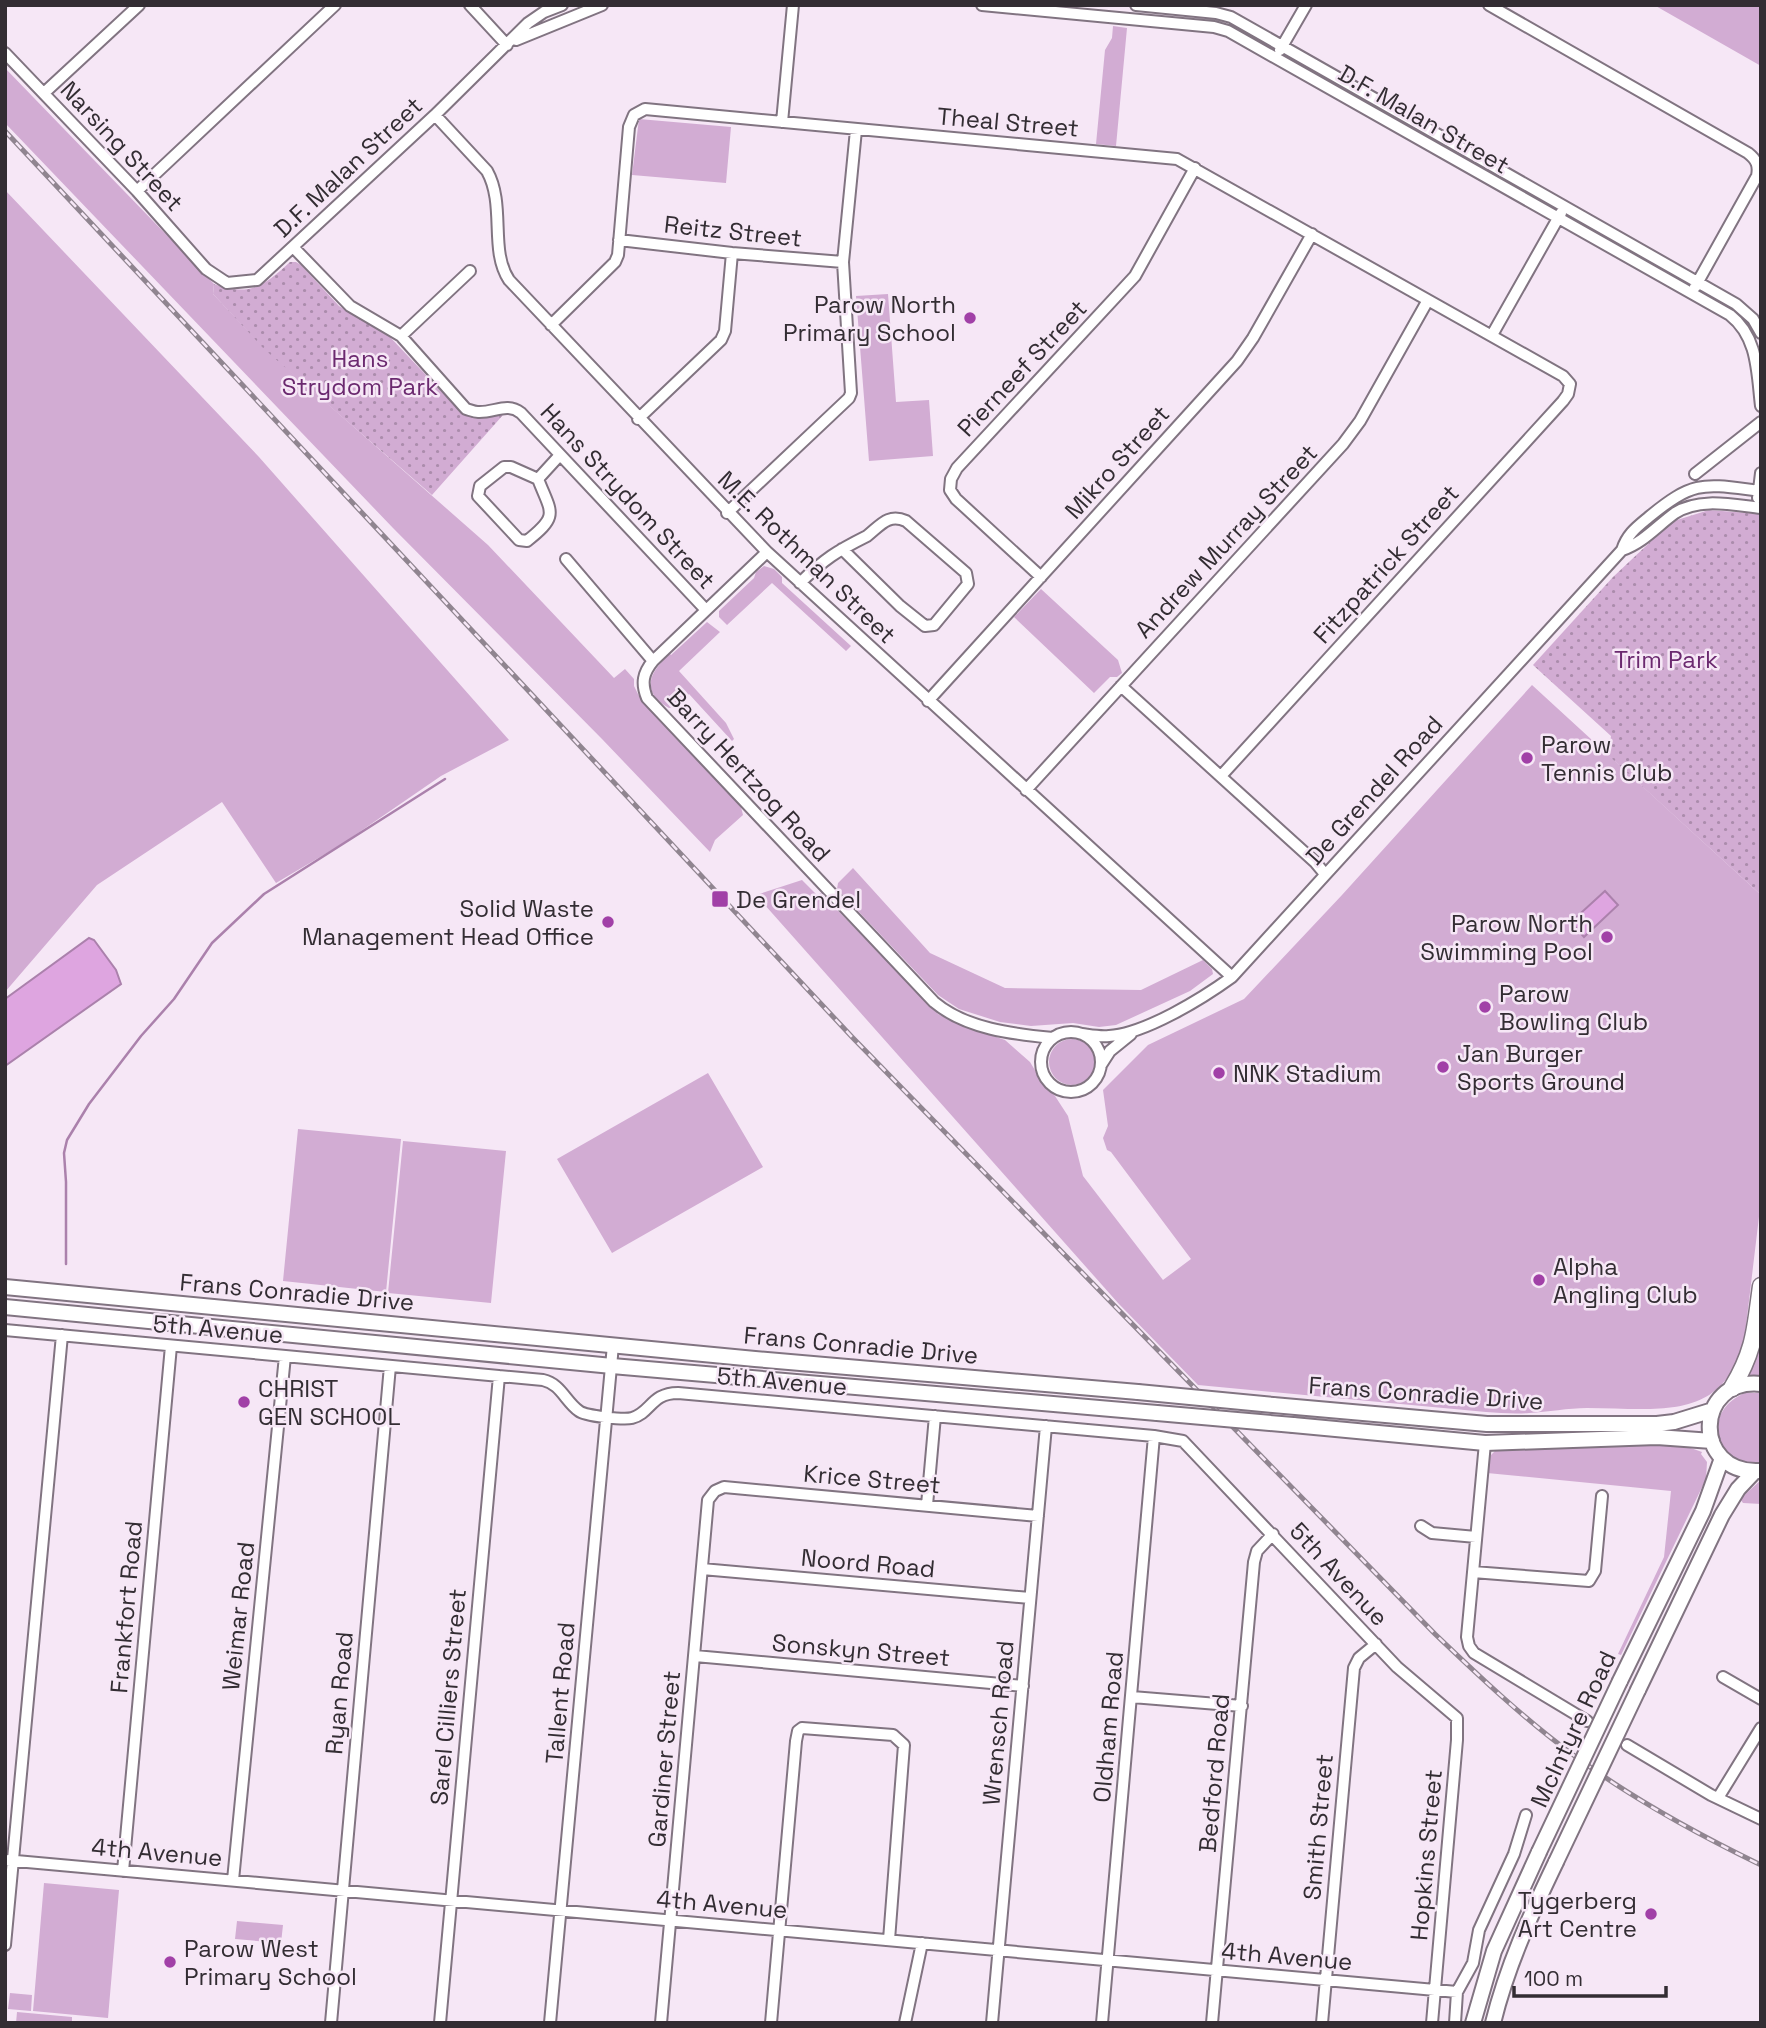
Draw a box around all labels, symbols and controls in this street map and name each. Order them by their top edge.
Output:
street label: D.F. Malan Street [1333,57,1515,181]
street label: Narsing Street [54,74,190,218]
street label: D.F. Malan Street [267,90,429,244]
street label: Theal Street [936,100,1080,144]
street label: Reitz Street [663,208,803,254]
place label: Parow North Primary School [783,289,956,348]
street label: Pierneef Street [951,293,1093,443]
marker: Parow North Primary School [962,310,978,326]
park label: Hans Strydom Park [282,343,438,402]
street label: Hans Strydom Street [534,397,722,595]
street label: Mikro Street [1058,399,1176,525]
street label: Andrew Murray Street [1128,438,1324,644]
street label: M.E. Rothman Street [711,464,903,650]
street label: Fitzpatrick Street [1306,478,1466,650]
park label: Trim Park [1614,644,1718,675]
street label: Barry Hertzog Road [661,682,837,868]
street label: De Grendel Road [1299,709,1449,871]
place label: Parow Tennis Club [1541,729,1672,788]
marker: Parow Tennis Club [1519,750,1535,766]
place label: De Grendel [736,884,861,915]
marker: De Grendel [710,889,730,909]
place label: Solid Waste Management Head Office [302,893,594,952]
place label: Parow North Swimming Pool [1420,908,1593,967]
marker: Solid Waste Management Head Office [600,914,616,930]
marker: Parow North Swimming Pool [1599,929,1615,945]
place label: Parow Bowling Club [1499,978,1648,1037]
marker: Parow Bowling Club [1477,999,1493,1015]
place label: Jan Burger Sports Ground [1457,1038,1625,1097]
place label: NNK Stadium [1233,1058,1382,1089]
marker: Jan Burger Sports Ground [1435,1059,1451,1075]
marker: NNK Stadium [1211,1065,1227,1081]
place label: Alpha Angling Club [1553,1251,1698,1310]
street label: Frans Conradie Drive [178,1266,416,1318]
marker: Alpha Angling Club [1531,1272,1547,1288]
street label: 5th Avenue [152,1308,284,1350]
street label: Frans Conradie Drive [742,1319,980,1371]
street label: 5th Avenue [716,1360,848,1402]
street label: Frans Conradie Drive [1308,1369,1544,1417]
place label: CHRIST GEN SCHOOL [258,1373,401,1432]
marker: CHRIST GEN SCHOOL [236,1394,252,1410]
street label: Krice Street [802,1458,942,1500]
street label: 5th Avenue [1283,1516,1395,1632]
street label: Frankfort Road [103,1519,149,1695]
street label: Weimar Road [215,1540,261,1692]
street label: Noord Road [800,1542,936,1584]
street label: Sarel Cilliers Street [423,1587,473,1807]
street label: Tallent Road [538,1621,582,1765]
street label: Sonskyn Street [771,1627,951,1673]
street label: Ryan Road [318,1630,360,1756]
street label: Wrensch Road [975,1639,1021,1807]
street label: McIntyre Road [1523,1646,1623,1812]
street label: Oldham Road [1086,1650,1130,1804]
street label: Gardiner Street [641,1669,687,1849]
street label: Bedford Road [1192,1692,1236,1854]
street label: Smith Street [1296,1753,1340,1901]
street label: Hopkins Street [1403,1768,1449,1942]
street label: 4th Avenue [90,1831,224,1873]
street label: 4th Avenue [655,1883,789,1925]
place label: Tygerberg Art Centre [1518,1885,1637,1944]
marker: Tygerberg Art Centre [1643,1906,1659,1922]
place label: Parow West Primary School [184,1933,357,1992]
street label: 4th Avenue [1220,1935,1354,1977]
marker: Parow West Primary School [162,1954,178,1970]
scale bar [1514,1954,1666,1998]
text: 100 m [1524,1965,1583,1992]

